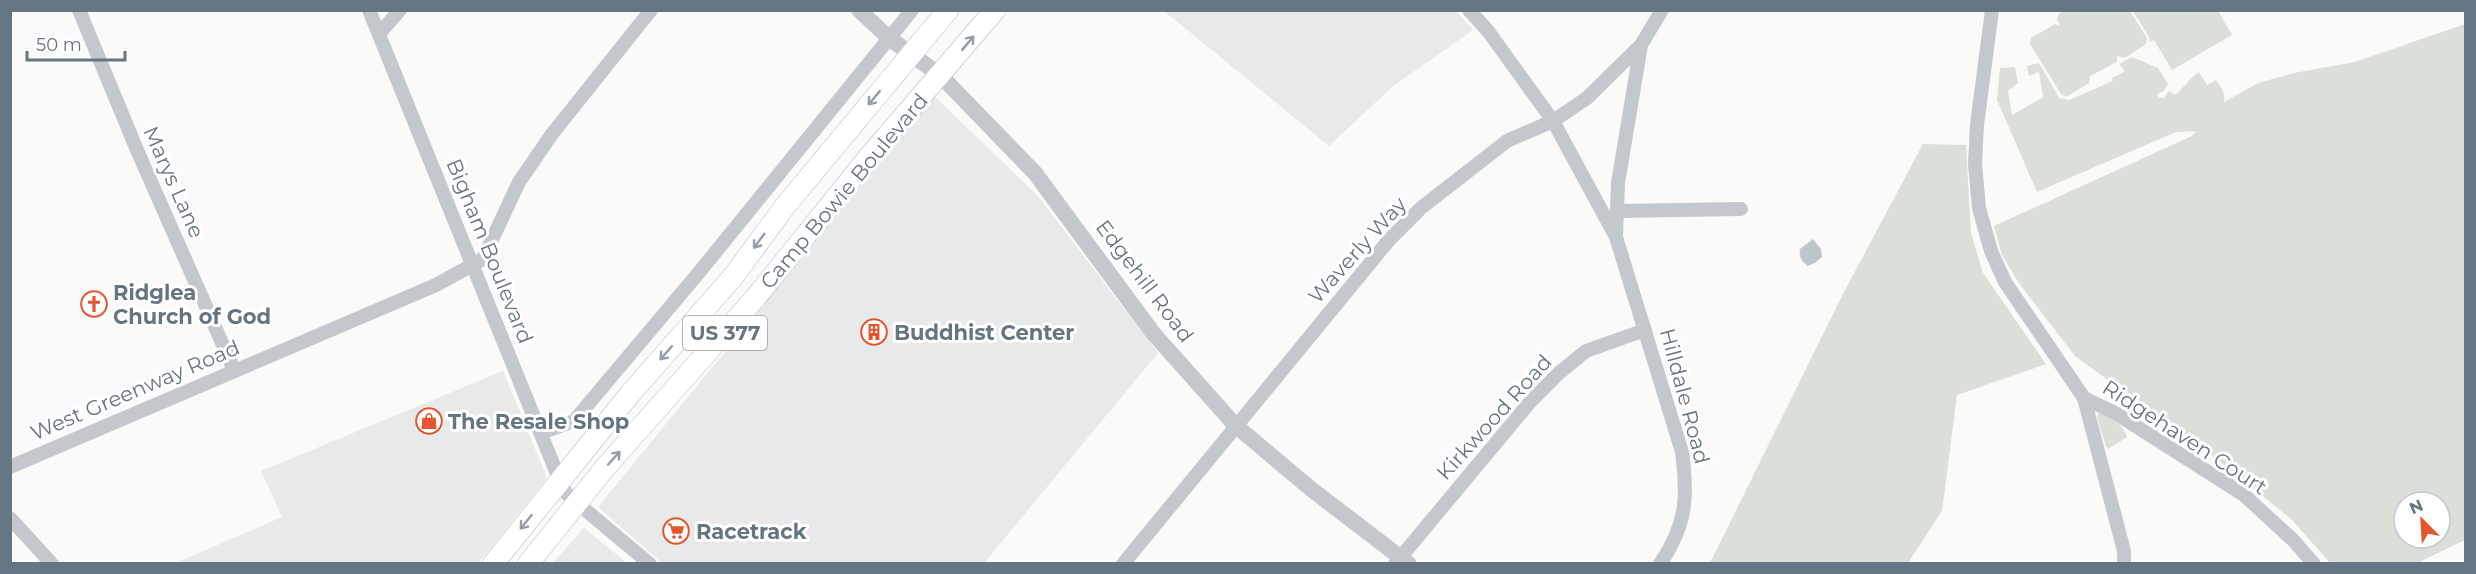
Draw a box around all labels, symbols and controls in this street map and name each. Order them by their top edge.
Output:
scale bar [27,24,124,62]
text: 50 m [36,34,82,56]
one-way arrow [961,36,975,51]
street label: Camp Bowie Boulevard [755,88,933,294]
one-way arrow [868,90,881,106]
street label: Marys Lane [138,122,210,242]
street label: Bigham Boulevard [441,155,539,347]
street label: Waverly Way [1303,191,1412,308]
street label: Edgehill Road [1091,215,1199,347]
one-way arrow [752,233,765,249]
place label: Ridglea Church of God [113,280,271,329]
church icon: Ridglea Church of God [79,289,109,319]
road number: US 377 [683,316,767,350]
building icon: Buddhist Center [859,317,889,347]
place label: Buddhist Center [894,320,1074,345]
street label: Hilldale Road [1655,325,1715,467]
street label: West Greenway Road [27,335,243,445]
one-way arrow [659,345,672,361]
street label: Kirkwood Road [1431,349,1557,485]
street label: Ridgehaven Court [2098,375,2272,499]
shop icon: The Resale Shop [414,406,444,436]
place label: The Resale Shop [448,409,629,434]
one-way arrow [607,451,621,466]
north arrow [2392,490,2452,550]
text: N [2406,495,2426,518]
one-way arrow [520,514,533,530]
supermarket icon: Racetrack [661,516,691,546]
place label: Racetrack [696,519,807,544]

